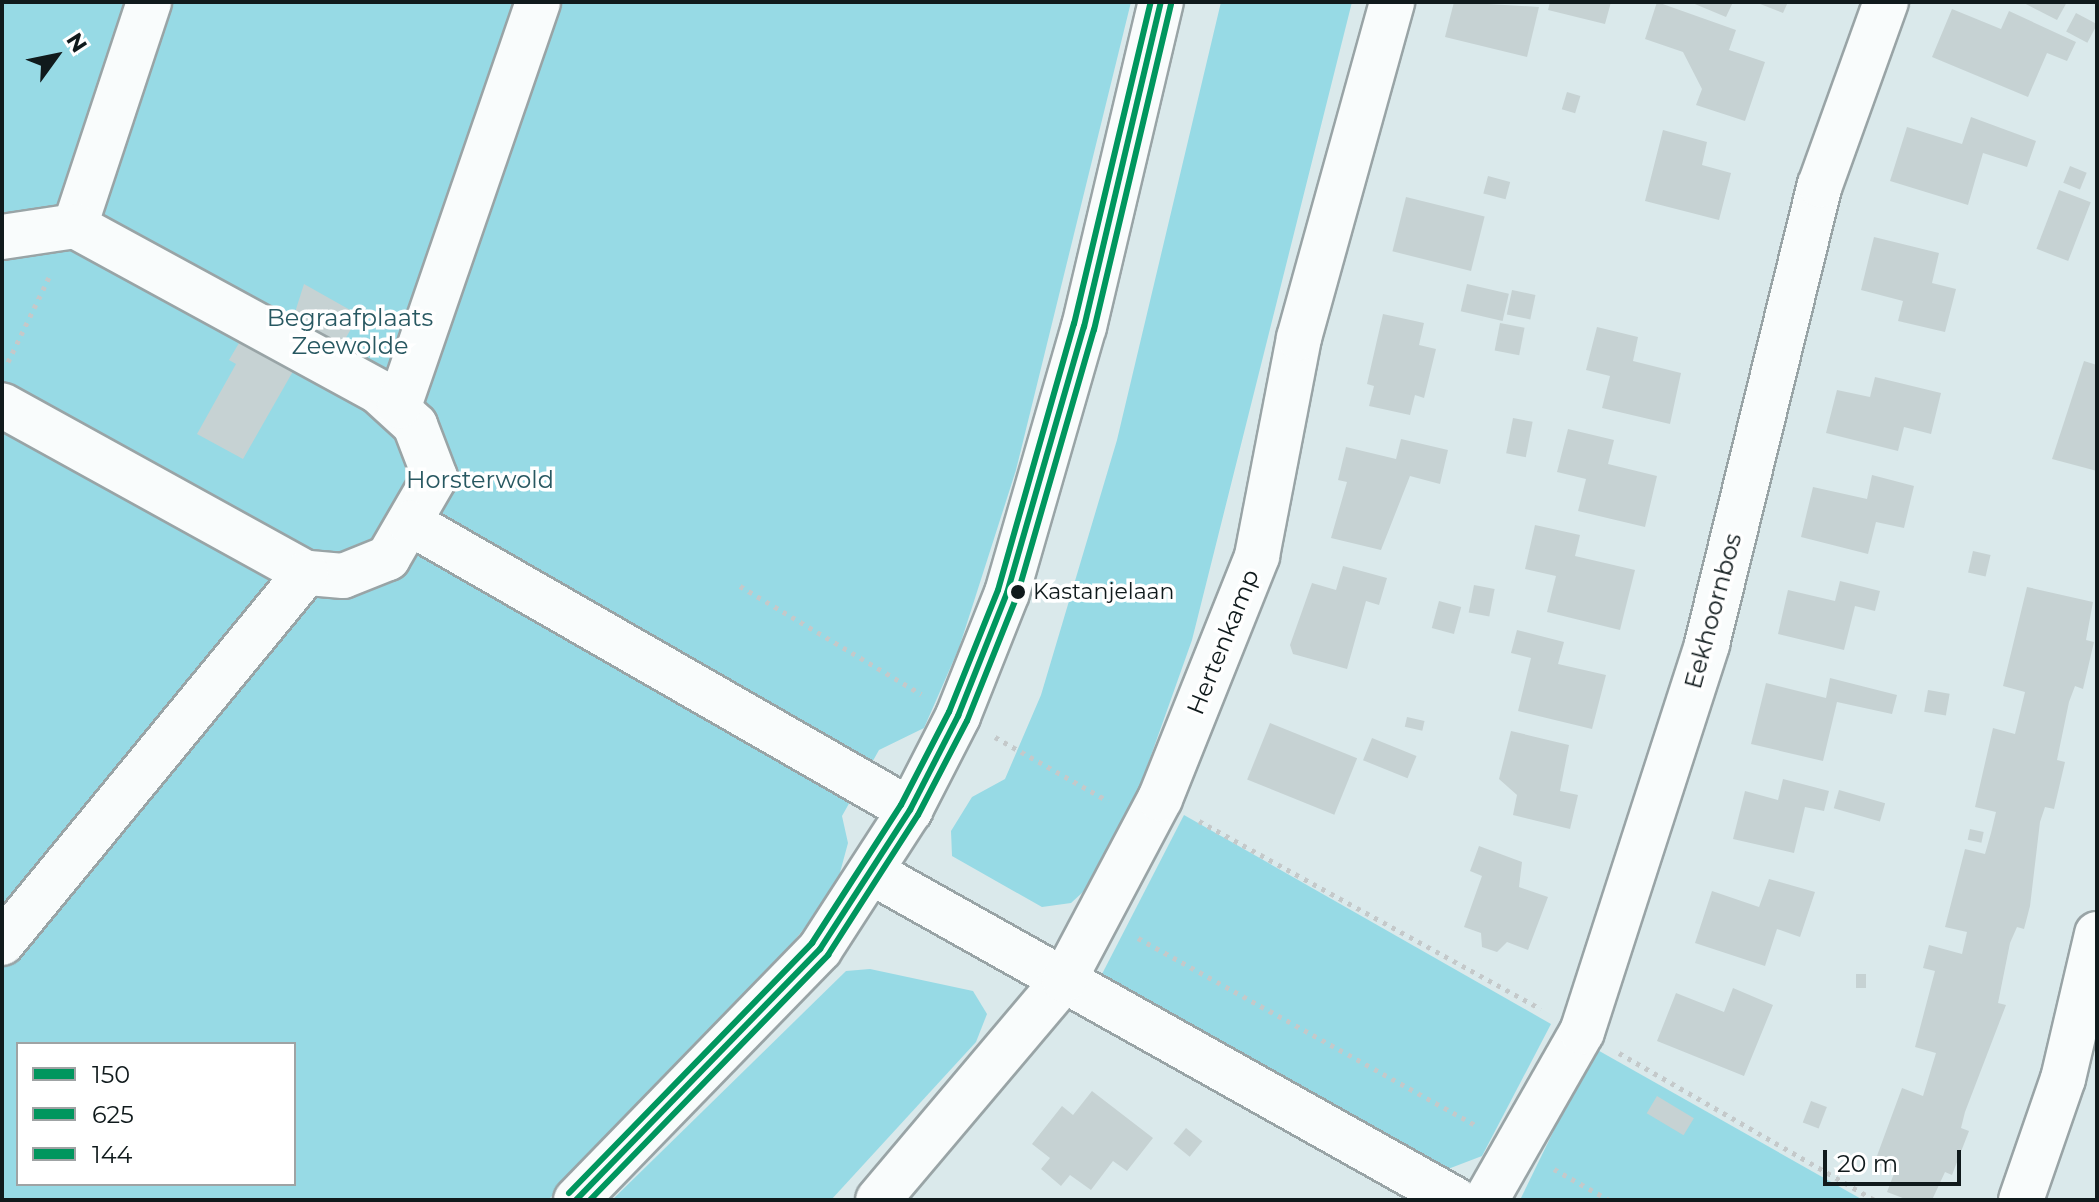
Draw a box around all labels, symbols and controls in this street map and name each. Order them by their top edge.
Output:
north arrow [16,16,96,96]
text: N [60,28,93,57]
park label: Begraafplaats Zeewolde [267,304,433,360]
park label: Horsterwold [406,466,554,494]
street label: Eekhoornbos [1678,530,1748,692]
street label: Hertenkamp [1181,565,1265,719]
place label: Kastanjelaan [1033,579,1174,605]
marker: Kastanjelaan [1010,584,1026,600]
legend [16,1042,296,1186]
text: 150 [92,1060,130,1089]
text: 625 [92,1100,134,1129]
scale bar [1827,1134,1965,1184]
text: 144 [92,1140,132,1169]
text: 20 m [1837,1149,1898,1178]

